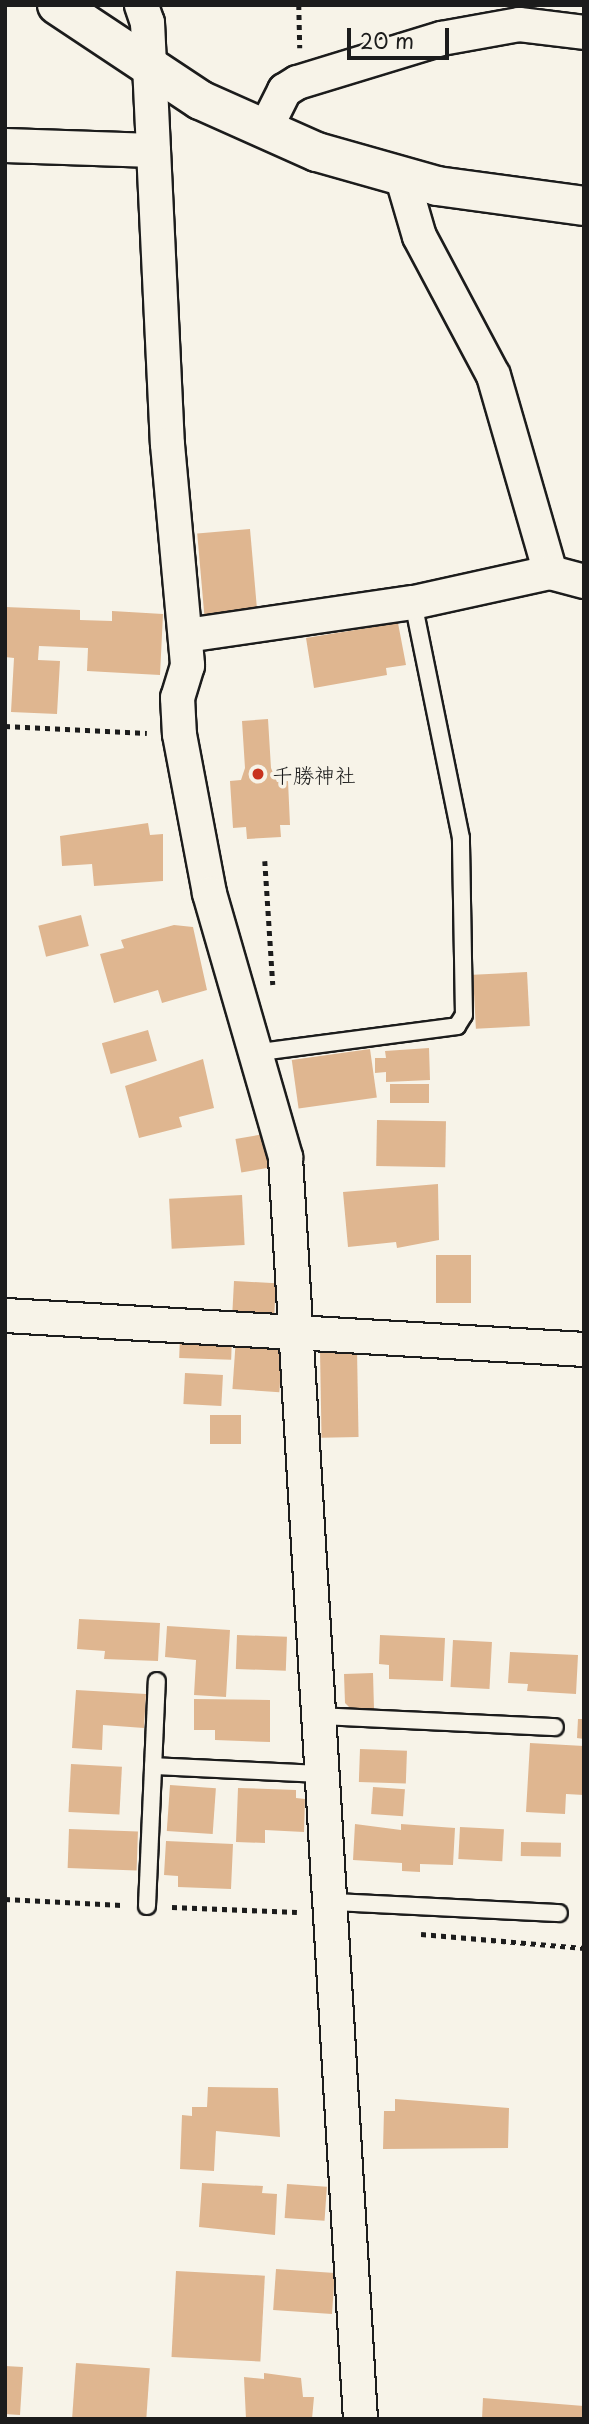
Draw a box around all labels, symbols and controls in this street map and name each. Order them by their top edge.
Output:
scale bar [351,14,452,58]
text: 20 m [360,24,414,56]
place label: 千勝神社 [272,761,356,787]
marker: 千勝神社 [250,766,266,782]

